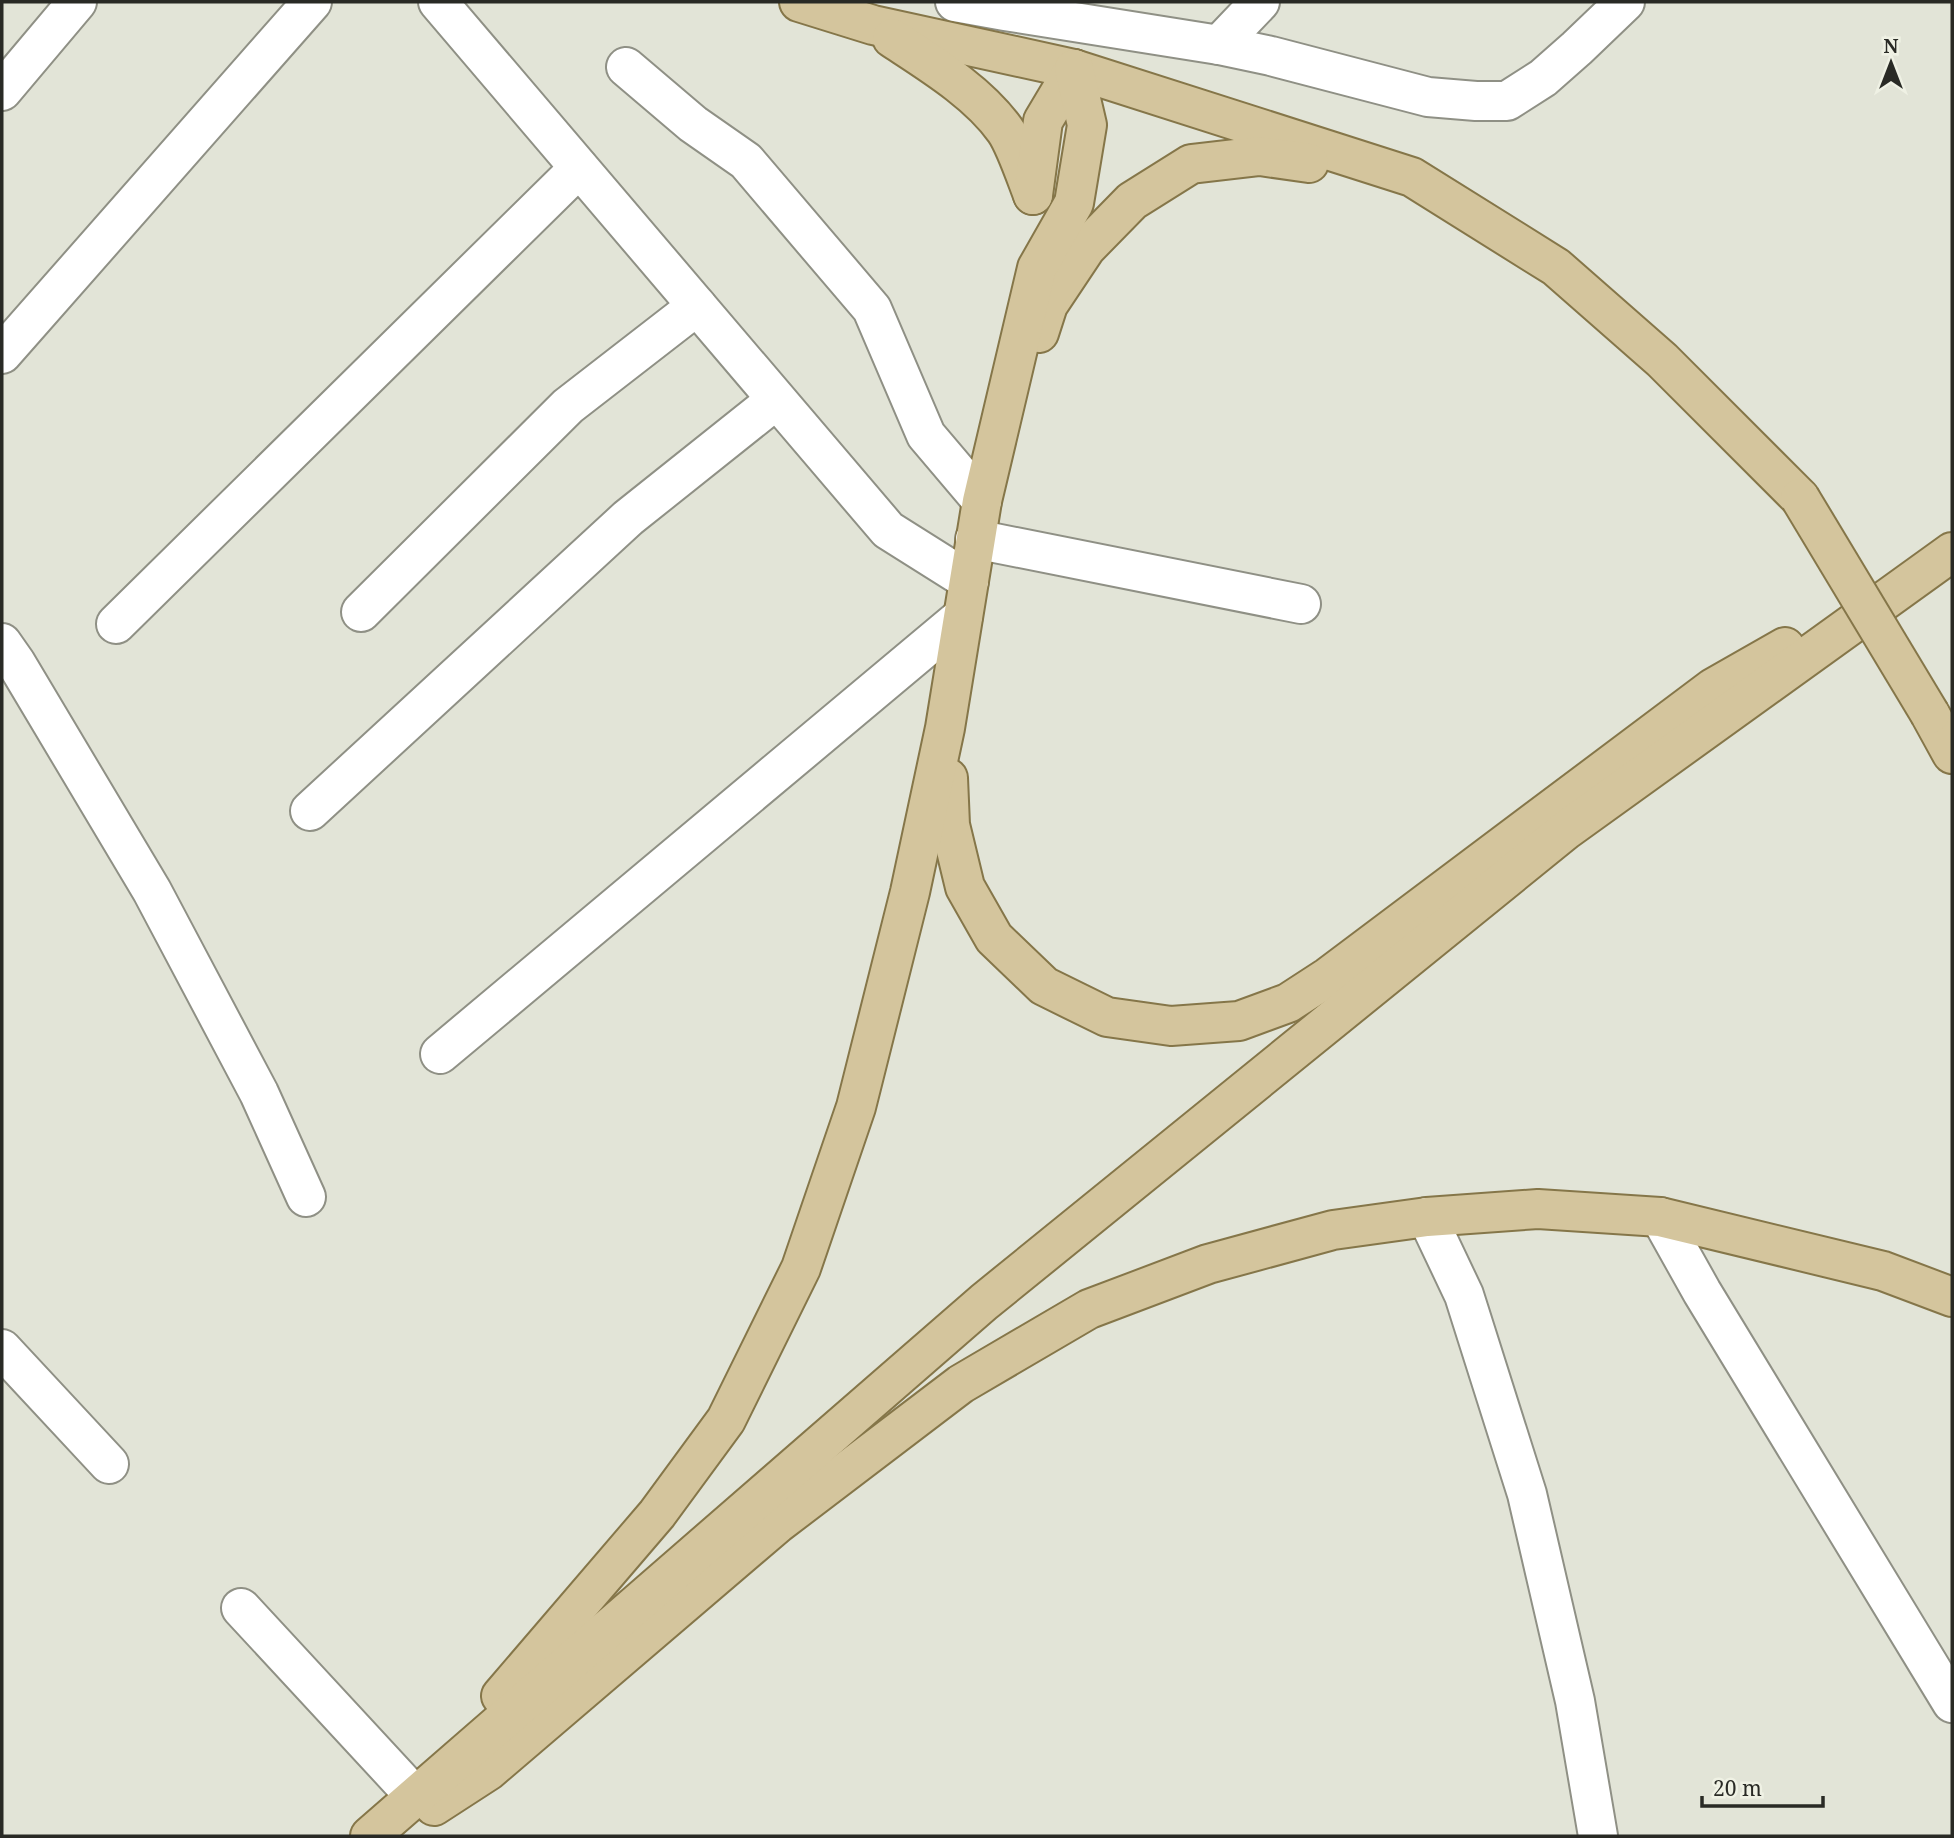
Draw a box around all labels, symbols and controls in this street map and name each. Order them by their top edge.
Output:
north arrow [1856,28,1926,98]
text: N [1884,33,1899,59]
scale bar [1702,1764,1823,1808]
text: 20 m [1713,1774,1762,1802]

